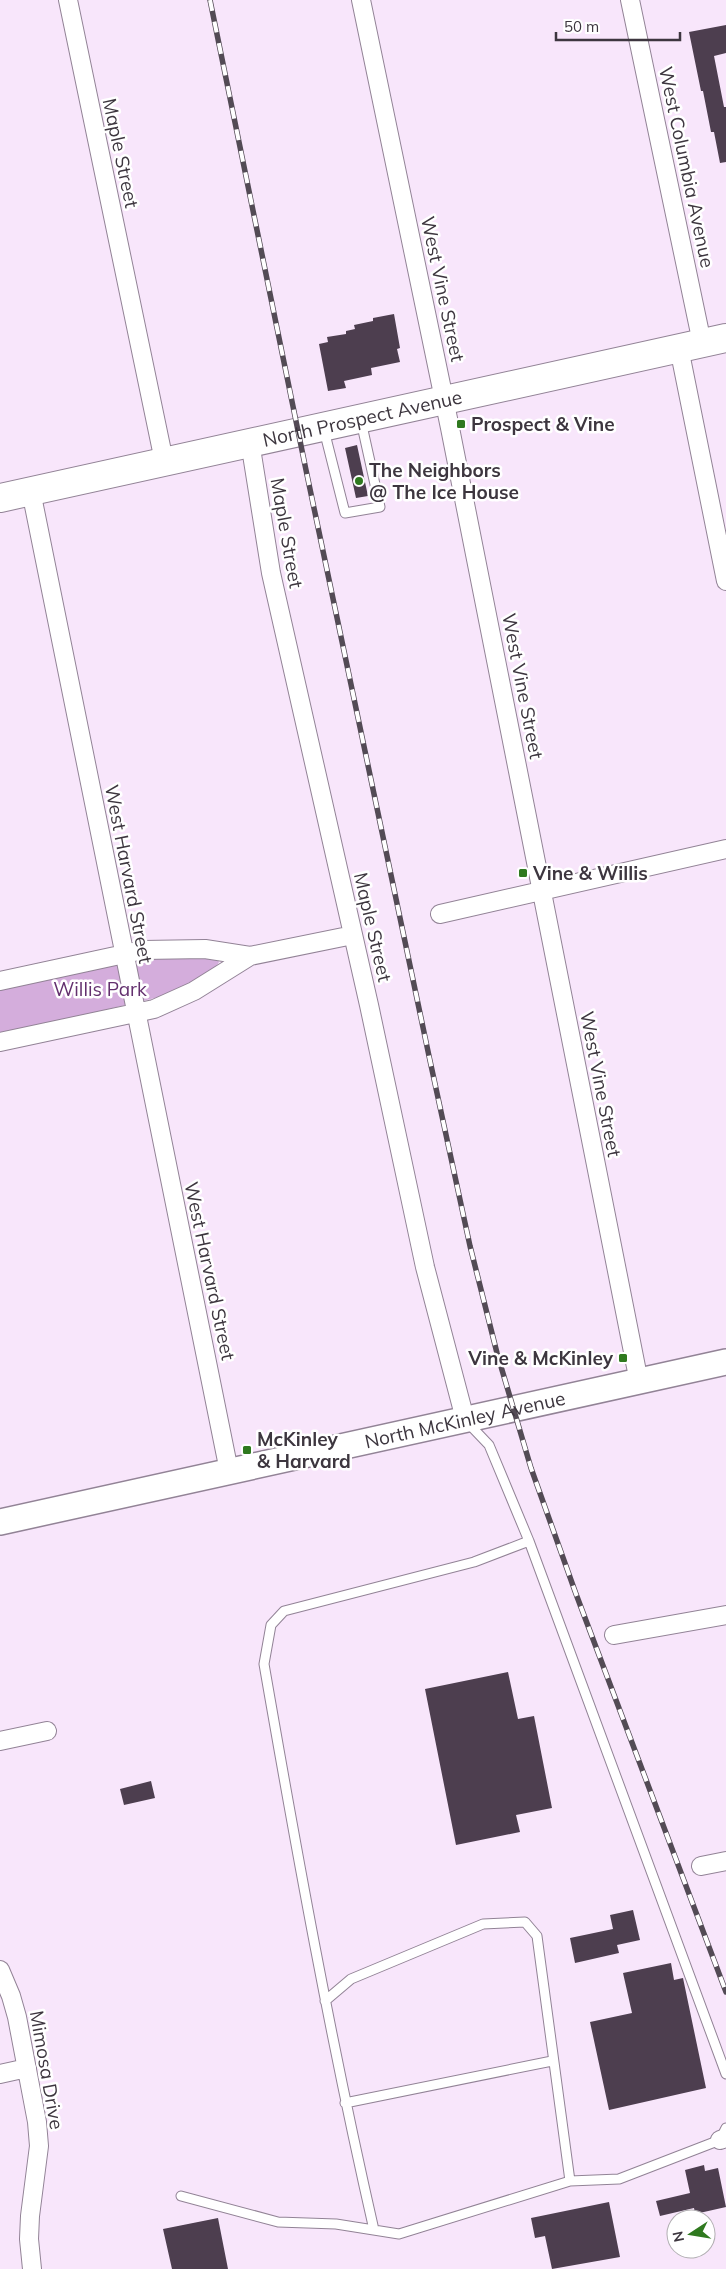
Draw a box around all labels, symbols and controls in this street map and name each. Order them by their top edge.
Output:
scale bar [556,10,680,42]
text: 50 m [564,17,599,36]
street label: West Columbia Avenue [654,64,720,270]
street label: Maple Street [98,96,144,210]
street label: West Vine Street [416,214,470,364]
street label: North Prospect Avenue [260,385,464,452]
place label: Prospect & Vine [471,412,615,436]
marker: Prospect & Vine [455,418,467,430]
place label: The Neighbors @ The Ice House [369,458,519,504]
marker: The Neighbors @ The Ice House [353,475,365,487]
street label: Maple Street [266,476,309,590]
street label: West Vine Street [497,611,549,761]
street label: West Harvard Street [100,783,158,966]
place label: Vine & Willis [532,861,648,885]
marker: Vine & Willis [517,867,529,879]
street label: Maple Street [349,870,397,984]
park label: Willis Park [53,977,147,1001]
street label: West Vine Street [575,1009,627,1159]
street label: West Harvard Street [179,1180,241,1363]
place label: Vine & McKinley [467,1346,614,1370]
marker: Vine & McKinley [617,1352,629,1364]
street label: North McKinley Avenue [362,1386,567,1453]
place label: McKinley & Harvard [257,1427,351,1473]
marker: McKinley & Harvard [241,1444,253,1456]
street label: Mimosa Drive [25,2009,69,2131]
north arrow [666,2209,716,2259]
text: N [668,2230,688,2244]

